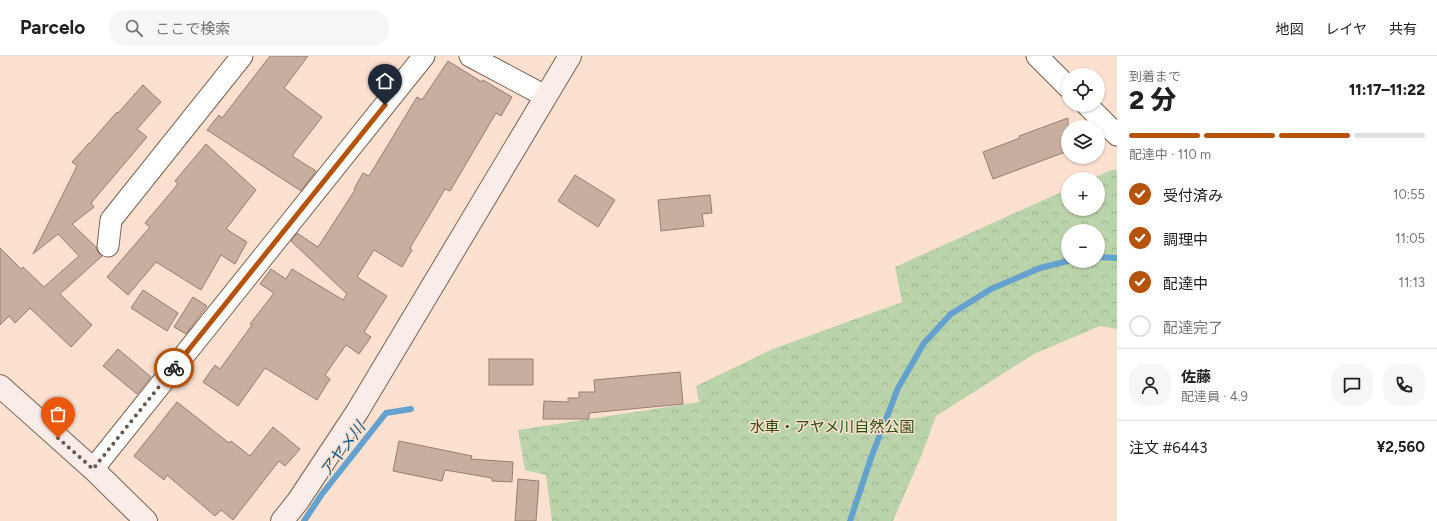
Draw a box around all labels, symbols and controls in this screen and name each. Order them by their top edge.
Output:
search box [109,10,389,46]
text: Parcelo [20,16,85,39]
icon: search [123,17,145,39]
text: ここで検索 [155,20,230,38]
text: 地図 [1275,21,1303,38]
text: レイヤ [1325,21,1367,38]
text: 共有 [1389,21,1417,38]
pin [368,64,402,105]
map controls [1061,68,1105,268]
button: locate [1061,68,1105,112]
text: 到着まで [1129,69,1181,84]
icon: home [374,70,396,92]
text: 11:17–11:22 [1349,81,1425,99]
text: 2 分 [1129,84,1176,116]
button: layers [1061,120,1105,164]
text: 配達中 · 110 m [1129,147,1211,162]
button: + [1061,172,1105,216]
icon: check [1129,183,1151,205]
text: 受付済み [1163,187,1223,205]
text: 10:55 [1393,187,1425,202]
button: − [1061,224,1105,268]
icon: check [1129,227,1151,249]
text: 調理中 [1163,231,1208,249]
text: 11:05 [1395,231,1425,246]
icon: check [1129,271,1151,293]
text: 配達中 [1163,275,1208,293]
text: 11:13 [1399,275,1425,290]
text: 配達完了 [1163,319,1223,337]
courier [154,348,194,388]
icon: bike [163,357,185,379]
button: person [1129,364,1171,406]
button: chat [1331,364,1373,406]
button: phone [1383,364,1425,406]
text: 佐藤 [1181,368,1211,386]
text: 配達員 · 4.9 [1181,389,1248,404]
pin [41,397,75,438]
icon: bag [47,403,69,425]
water label: アヤメ川 [316,417,370,480]
park label: 水車・アヤメ川自然公園 [750,418,914,436]
text: ¥2,560 [1376,438,1425,456]
text: 注文 #6443 [1129,439,1207,457]

